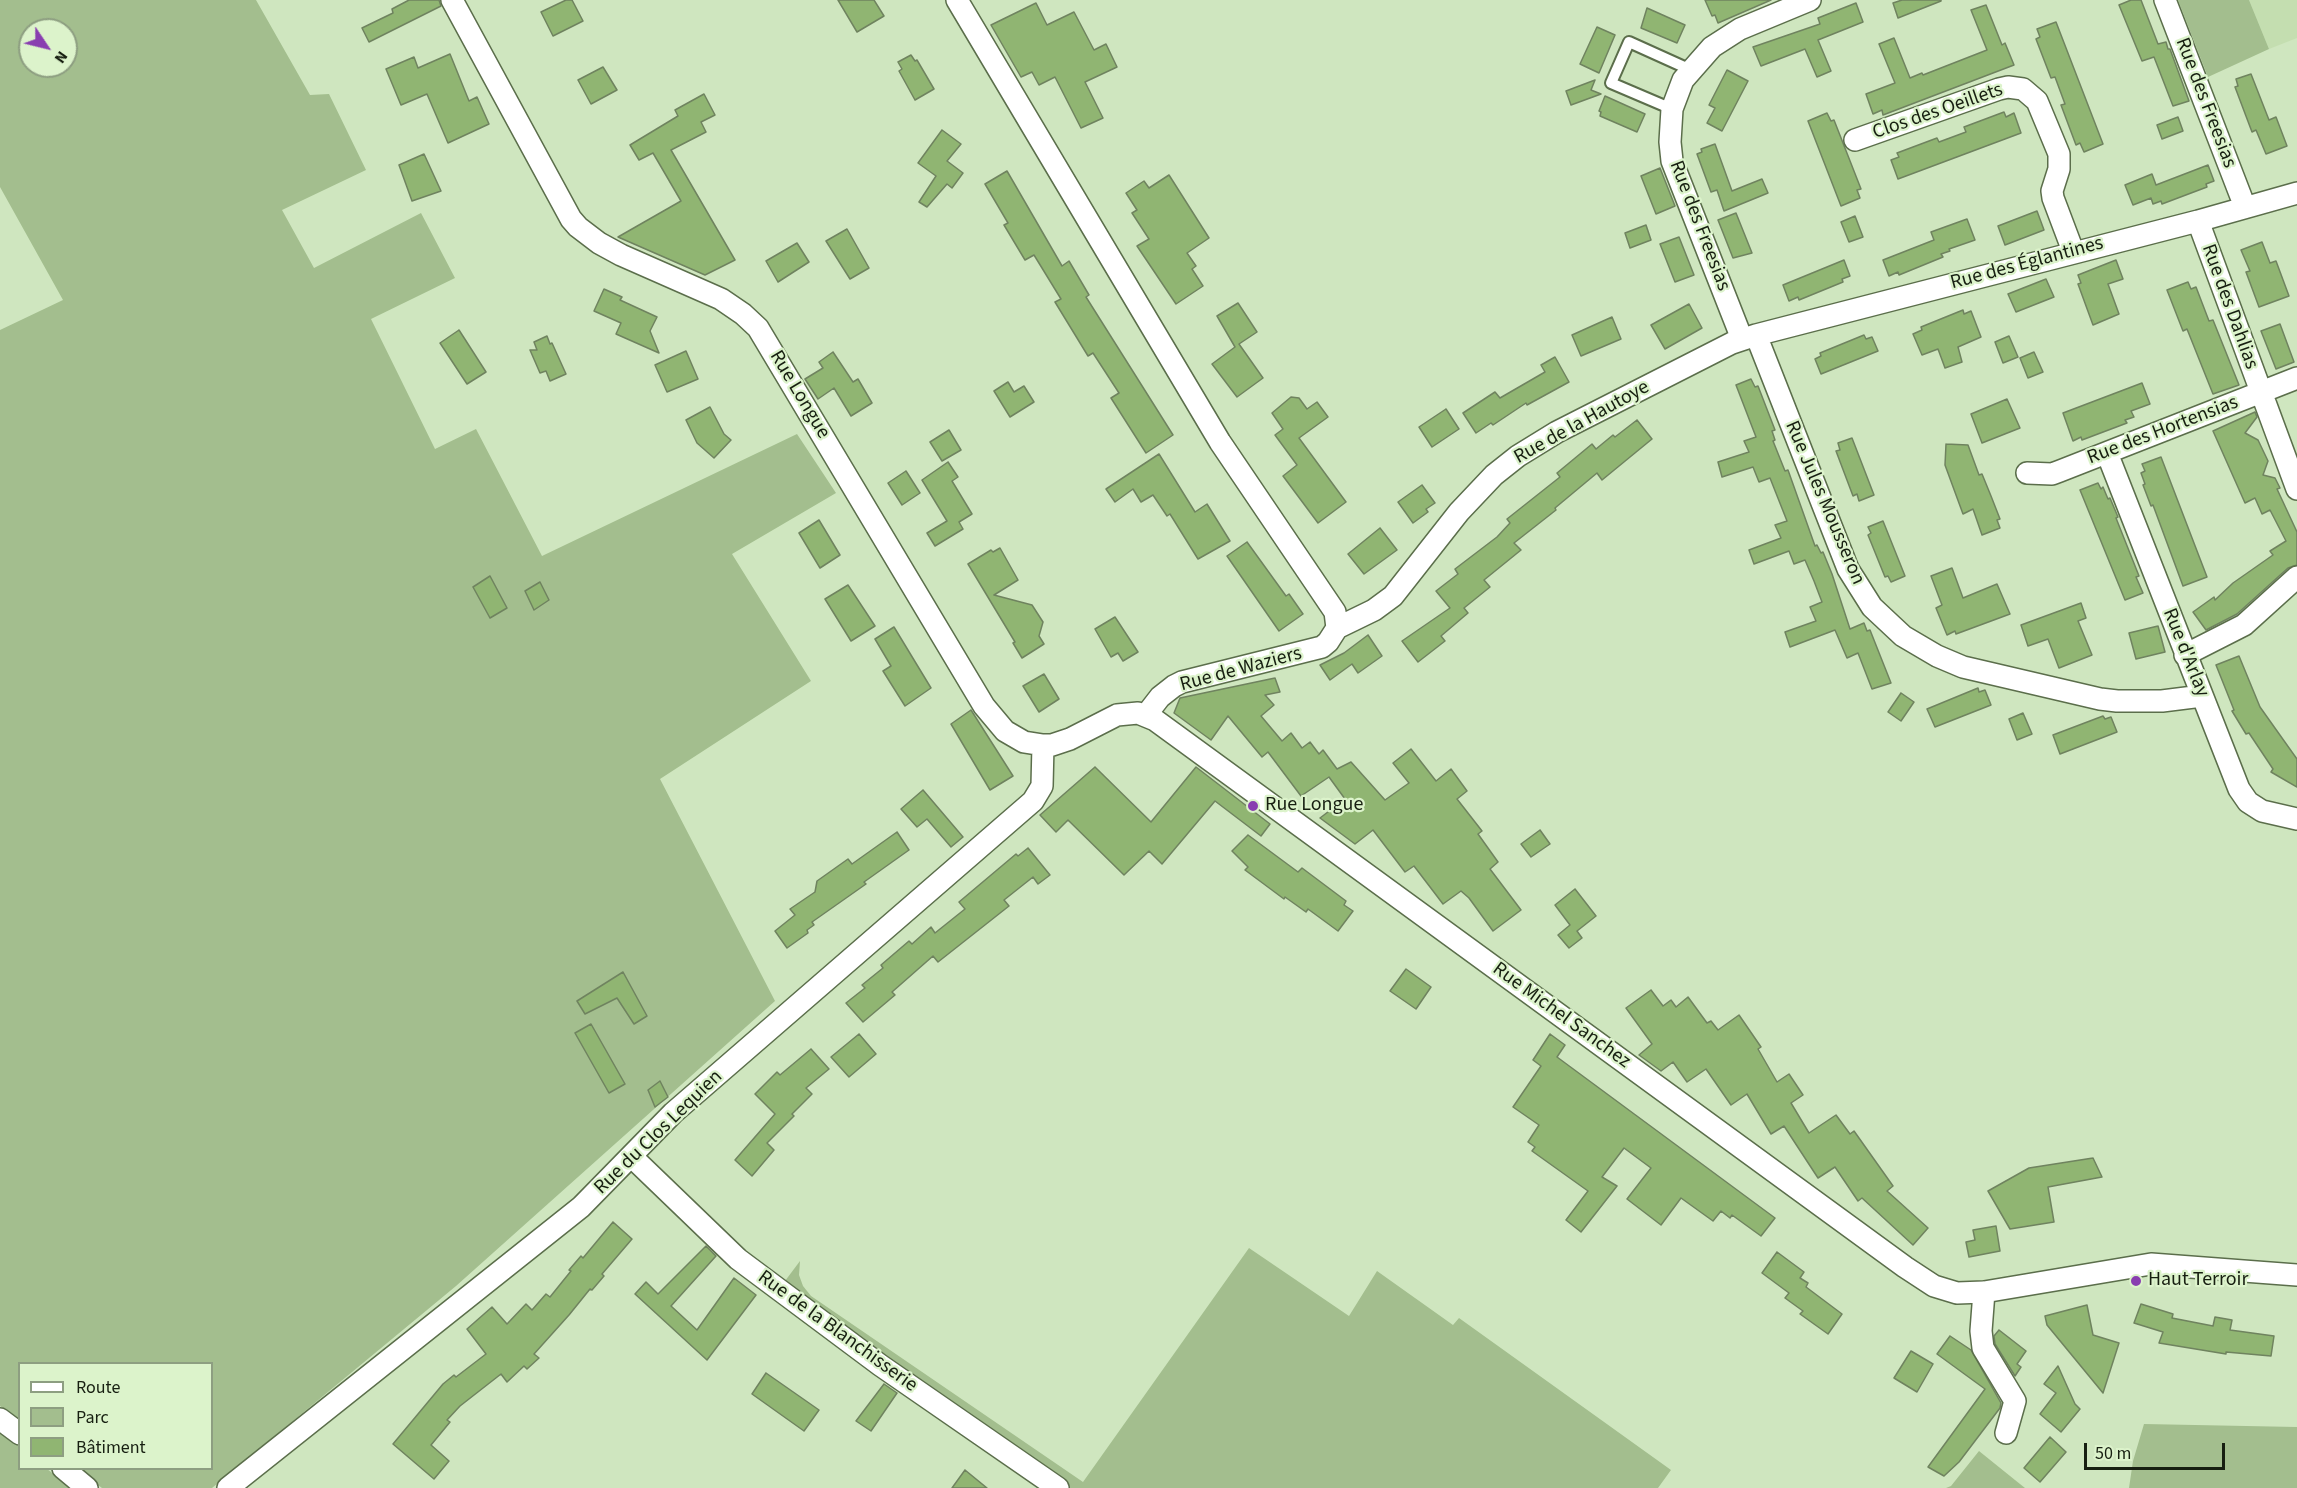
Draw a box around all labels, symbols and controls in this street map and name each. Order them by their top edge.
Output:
north arrow [18,18,78,78]
street label: Rue des Freesias [2169,35,2241,171]
text: N [49,47,73,68]
street label: Clos des Oeillets [1870,79,2006,145]
street label: Rue des Freesias [1663,158,1735,294]
street label: Rue des Églantines [1948,232,2106,296]
street label: Rue des Dahlias [2195,241,2263,373]
street label: Rue Longue [763,347,835,443]
street label: Rue de la Hautoye [1510,376,1654,470]
street label: Rue des Hortensias [2084,391,2242,471]
street label: Rue Jules Mousseron [1779,418,1869,588]
street label: Rue d'Arlay [2156,605,2214,701]
street label: Rue de Waziers [1177,642,1305,698]
place label: Rue Longue [1265,794,1363,818]
marker: Rue Longue [1246,799,1260,813]
street label: Rue Michel Sanchez [1487,958,1635,1074]
street label: Rue du Clos Lequien [590,1066,728,1200]
street label: Rue de la Blanchisserie [752,1266,922,1398]
place label: Haut Terroir [2148,1269,2248,1293]
marker: Haut Terroir [2129,1274,2143,1288]
legend [18,1362,213,1470]
text: Route [76,1375,120,1400]
text: Parc [76,1405,109,1430]
scale bar [2087,1431,2228,1469]
text: Bâtiment [76,1435,146,1460]
text: 50 m [2095,1441,2131,1466]

